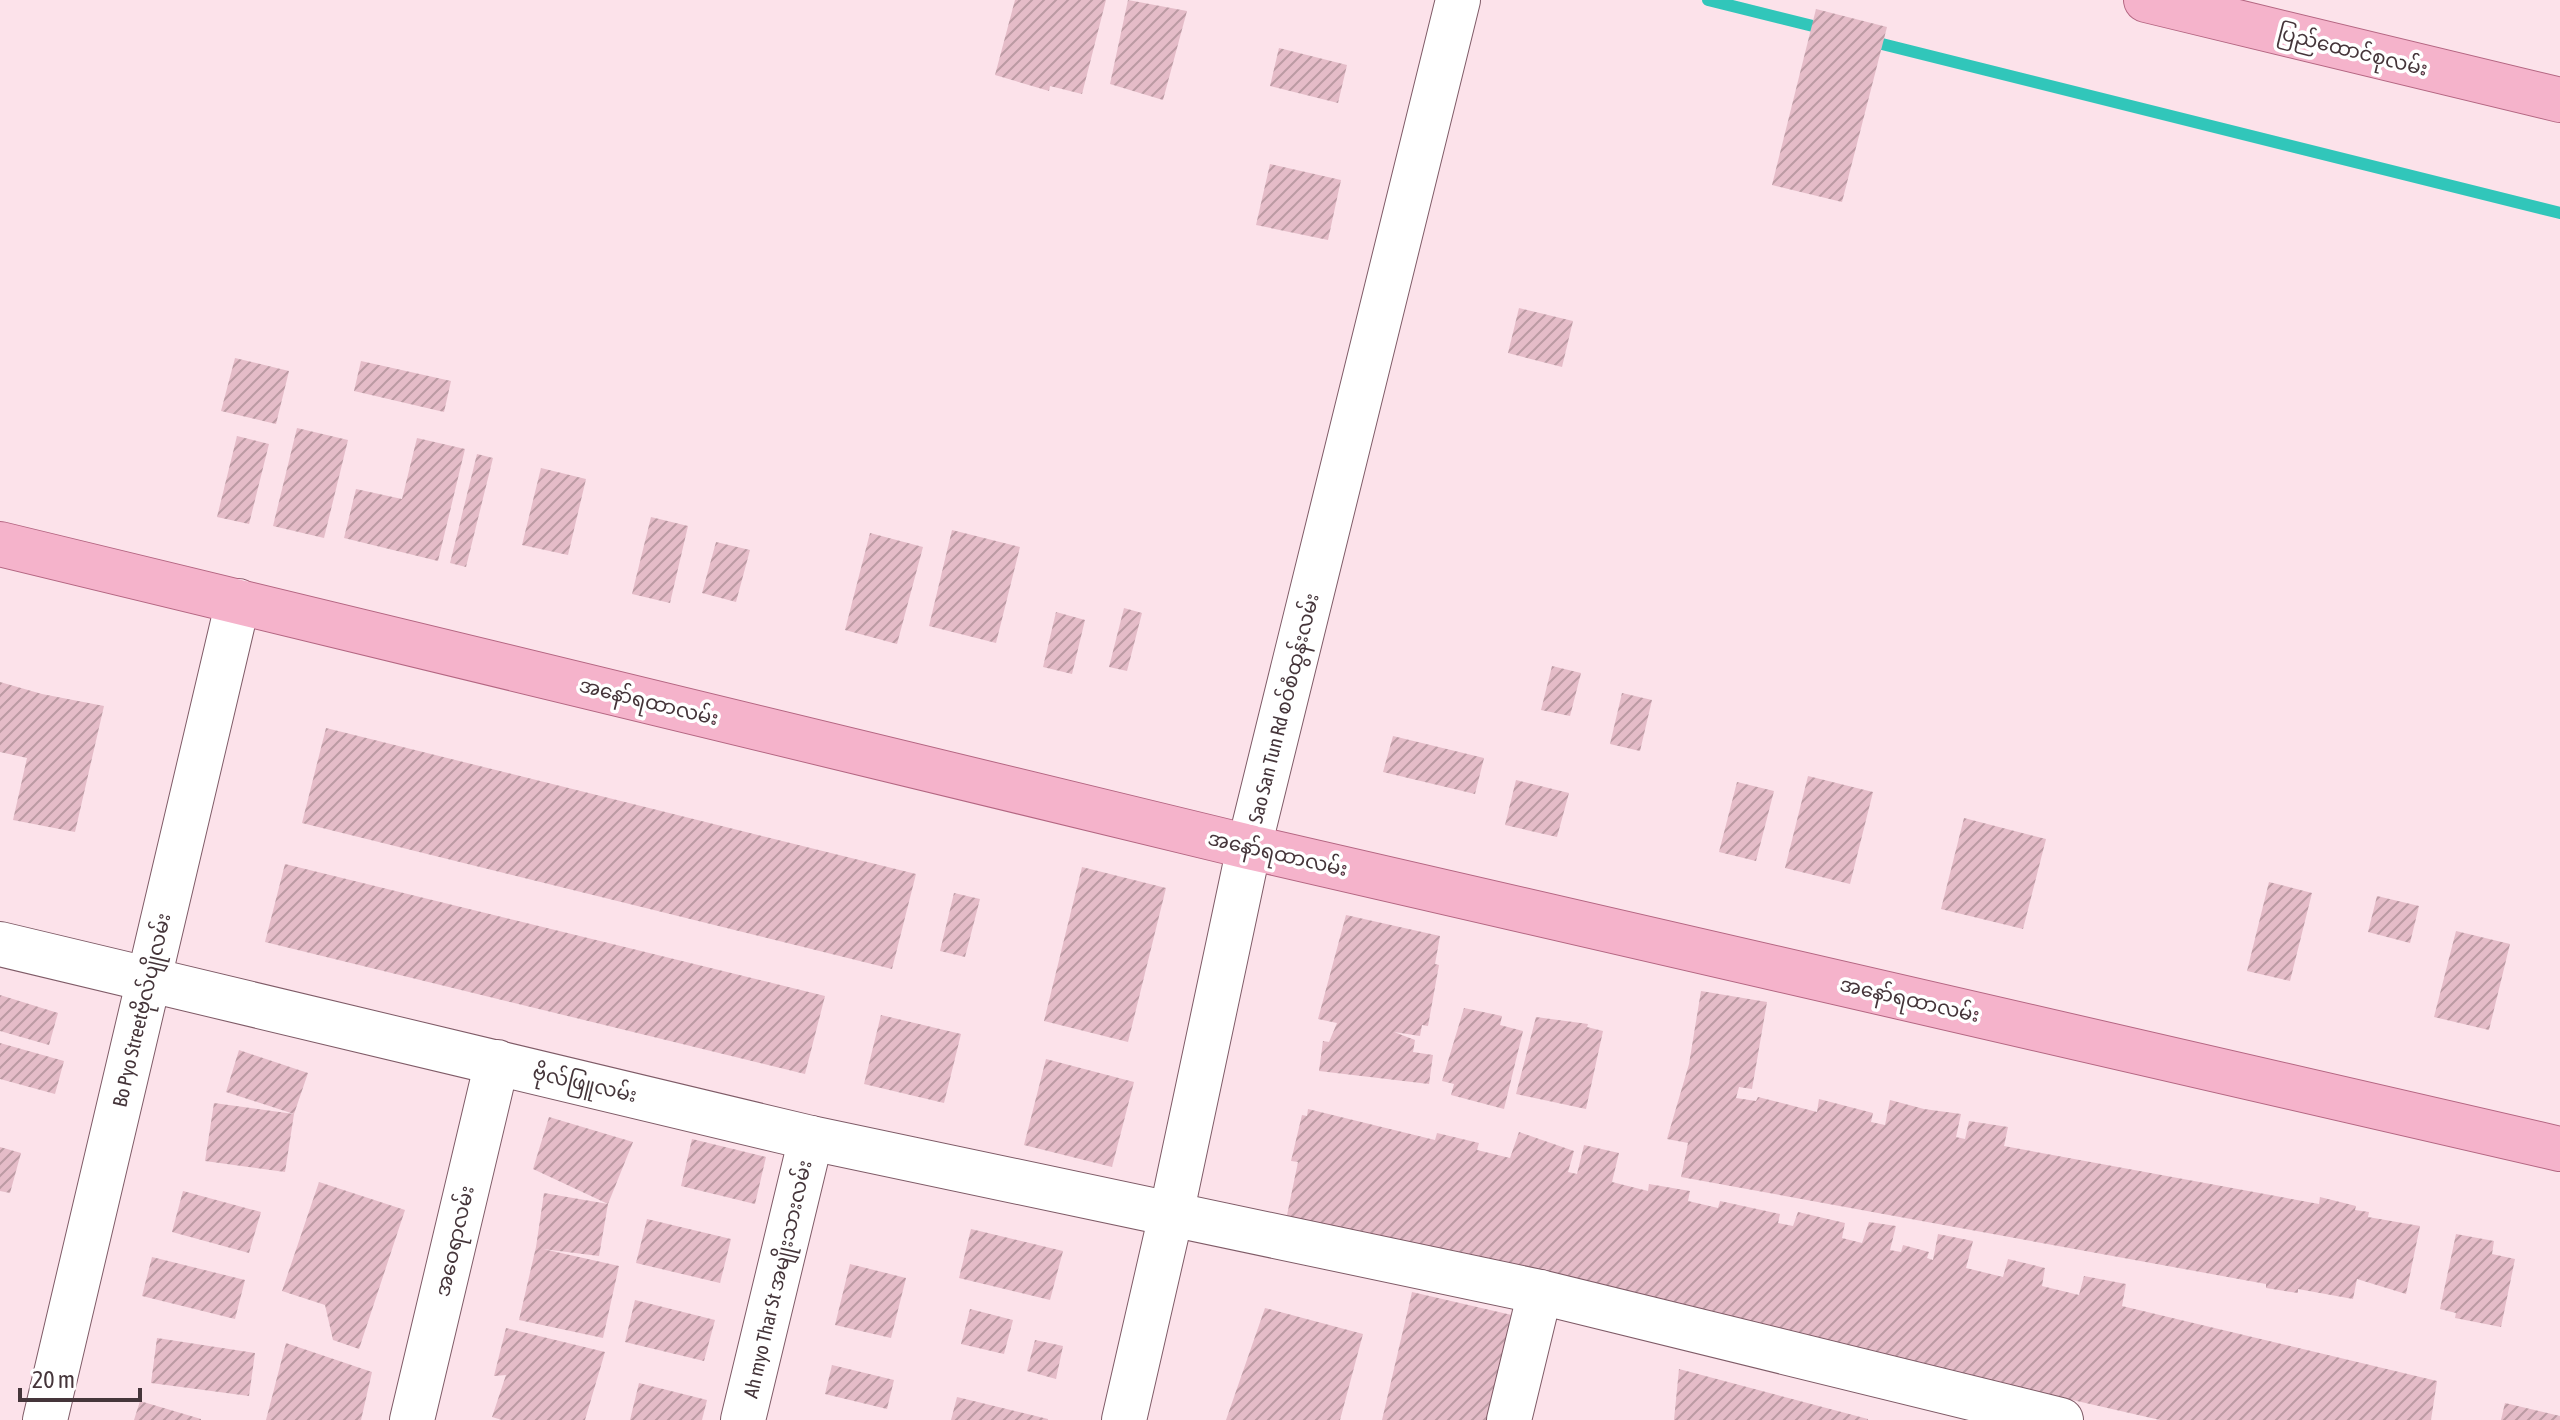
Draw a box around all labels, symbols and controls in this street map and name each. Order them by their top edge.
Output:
street label: ပြည်ထောင်စုလမ်း [2274,18,2431,86]
street label: Sao San Tun Rd စဝ်စံထွန်းလမ်း [1241,590,1328,827]
street label: အနော်ရထာလမ်း [576,671,721,734]
street label: အနော်ရထာလမ်း [1205,824,1350,885]
street label: Bo Pyo Streetဗိုလ်ပျိုလမ်း [106,910,180,1111]
street label: အနော်ရထာလမ်း [1837,970,1982,1031]
street label: ဗိုလ်ဖြူလမ်း [529,1058,640,1112]
street label: Ah myo Thar St အမျိုးသားလမ်း [736,1157,820,1401]
street label: အဝေရာလမ်း [428,1183,483,1300]
scale bar [20,1352,140,1402]
text: 20 m [32,1366,75,1393]

